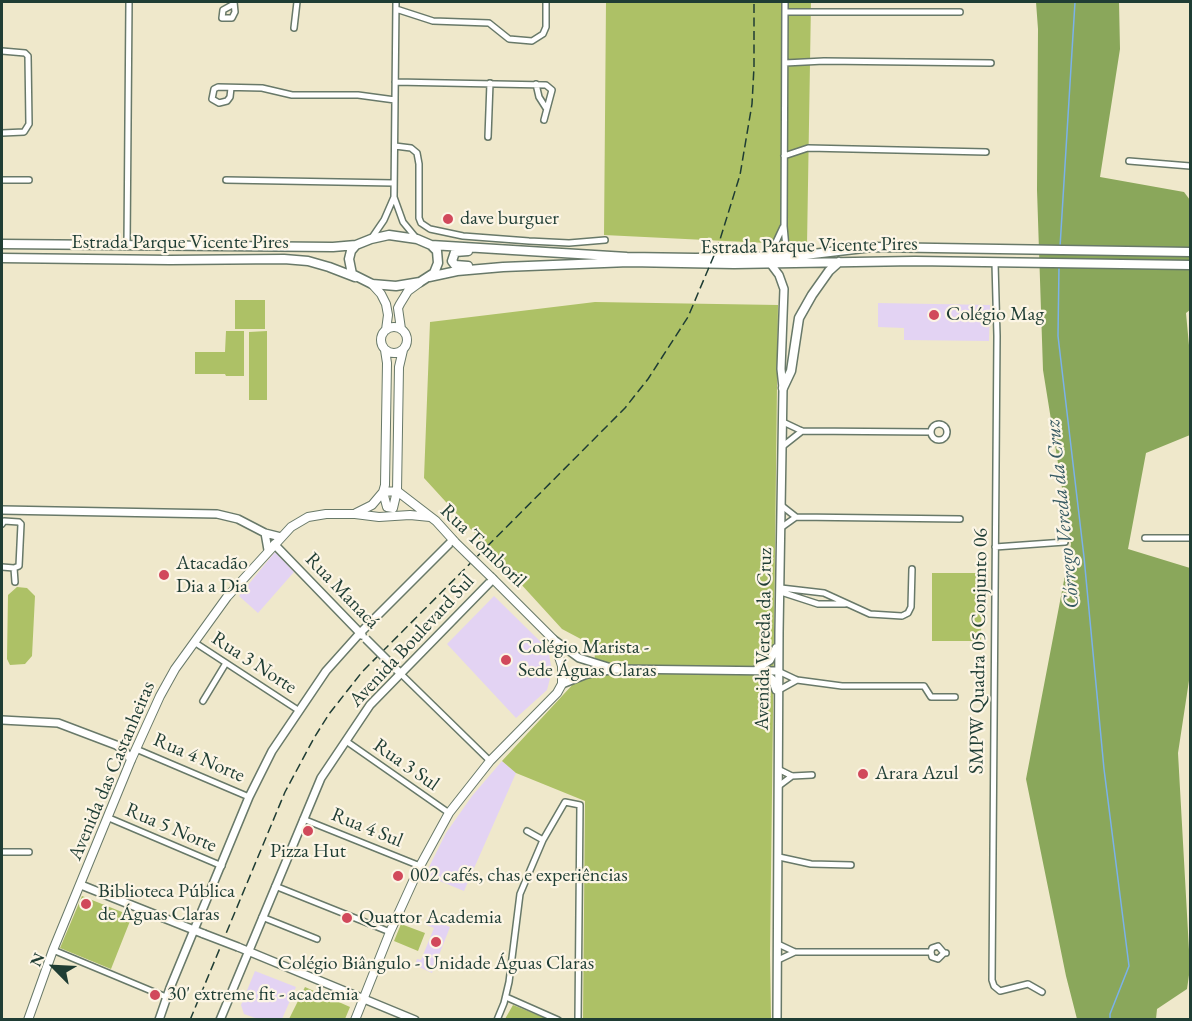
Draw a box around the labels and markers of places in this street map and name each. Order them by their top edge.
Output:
place label: dave burguer [460,207,559,231]
marker: dave burguer [441,212,455,226]
place label: Colégio Mag [946,303,1044,327]
marker: Colégio Mag [927,308,941,322]
place label: Atacadão Dia a Dia [176,552,248,599]
marker: Atacadão Dia a Dia [157,568,171,582]
place label: Colégio Marista - Sede Águas Claras [518,636,656,683]
marker: Colégio Marista - Sede Águas Claras [499,653,513,667]
place label: Arara Azul [875,762,958,786]
marker: Arara Azul [856,767,870,781]
marker: Pizza Hut [301,824,315,838]
place label: Pizza Hut [270,840,346,864]
place label: 002 cafés, chas e experiências [410,864,628,888]
marker: 002 cafés, chas e experiências [391,869,405,883]
place label: Biblioteca Pública de Águas Claras [98,880,235,927]
marker: Biblioteca Pública de Águas Claras [79,897,93,911]
place label: Quattor Academia [359,906,502,930]
marker: Quattor Academia [340,911,354,925]
marker: Colégio Biângulo - Unidade Águas Claras [429,935,443,949]
place label: Colégio Biângulo - Unidade Águas Claras [278,952,594,976]
place label: 30' extreme fit - academia [167,983,359,1007]
marker: 30' extreme fit - academia [148,988,162,1002]

